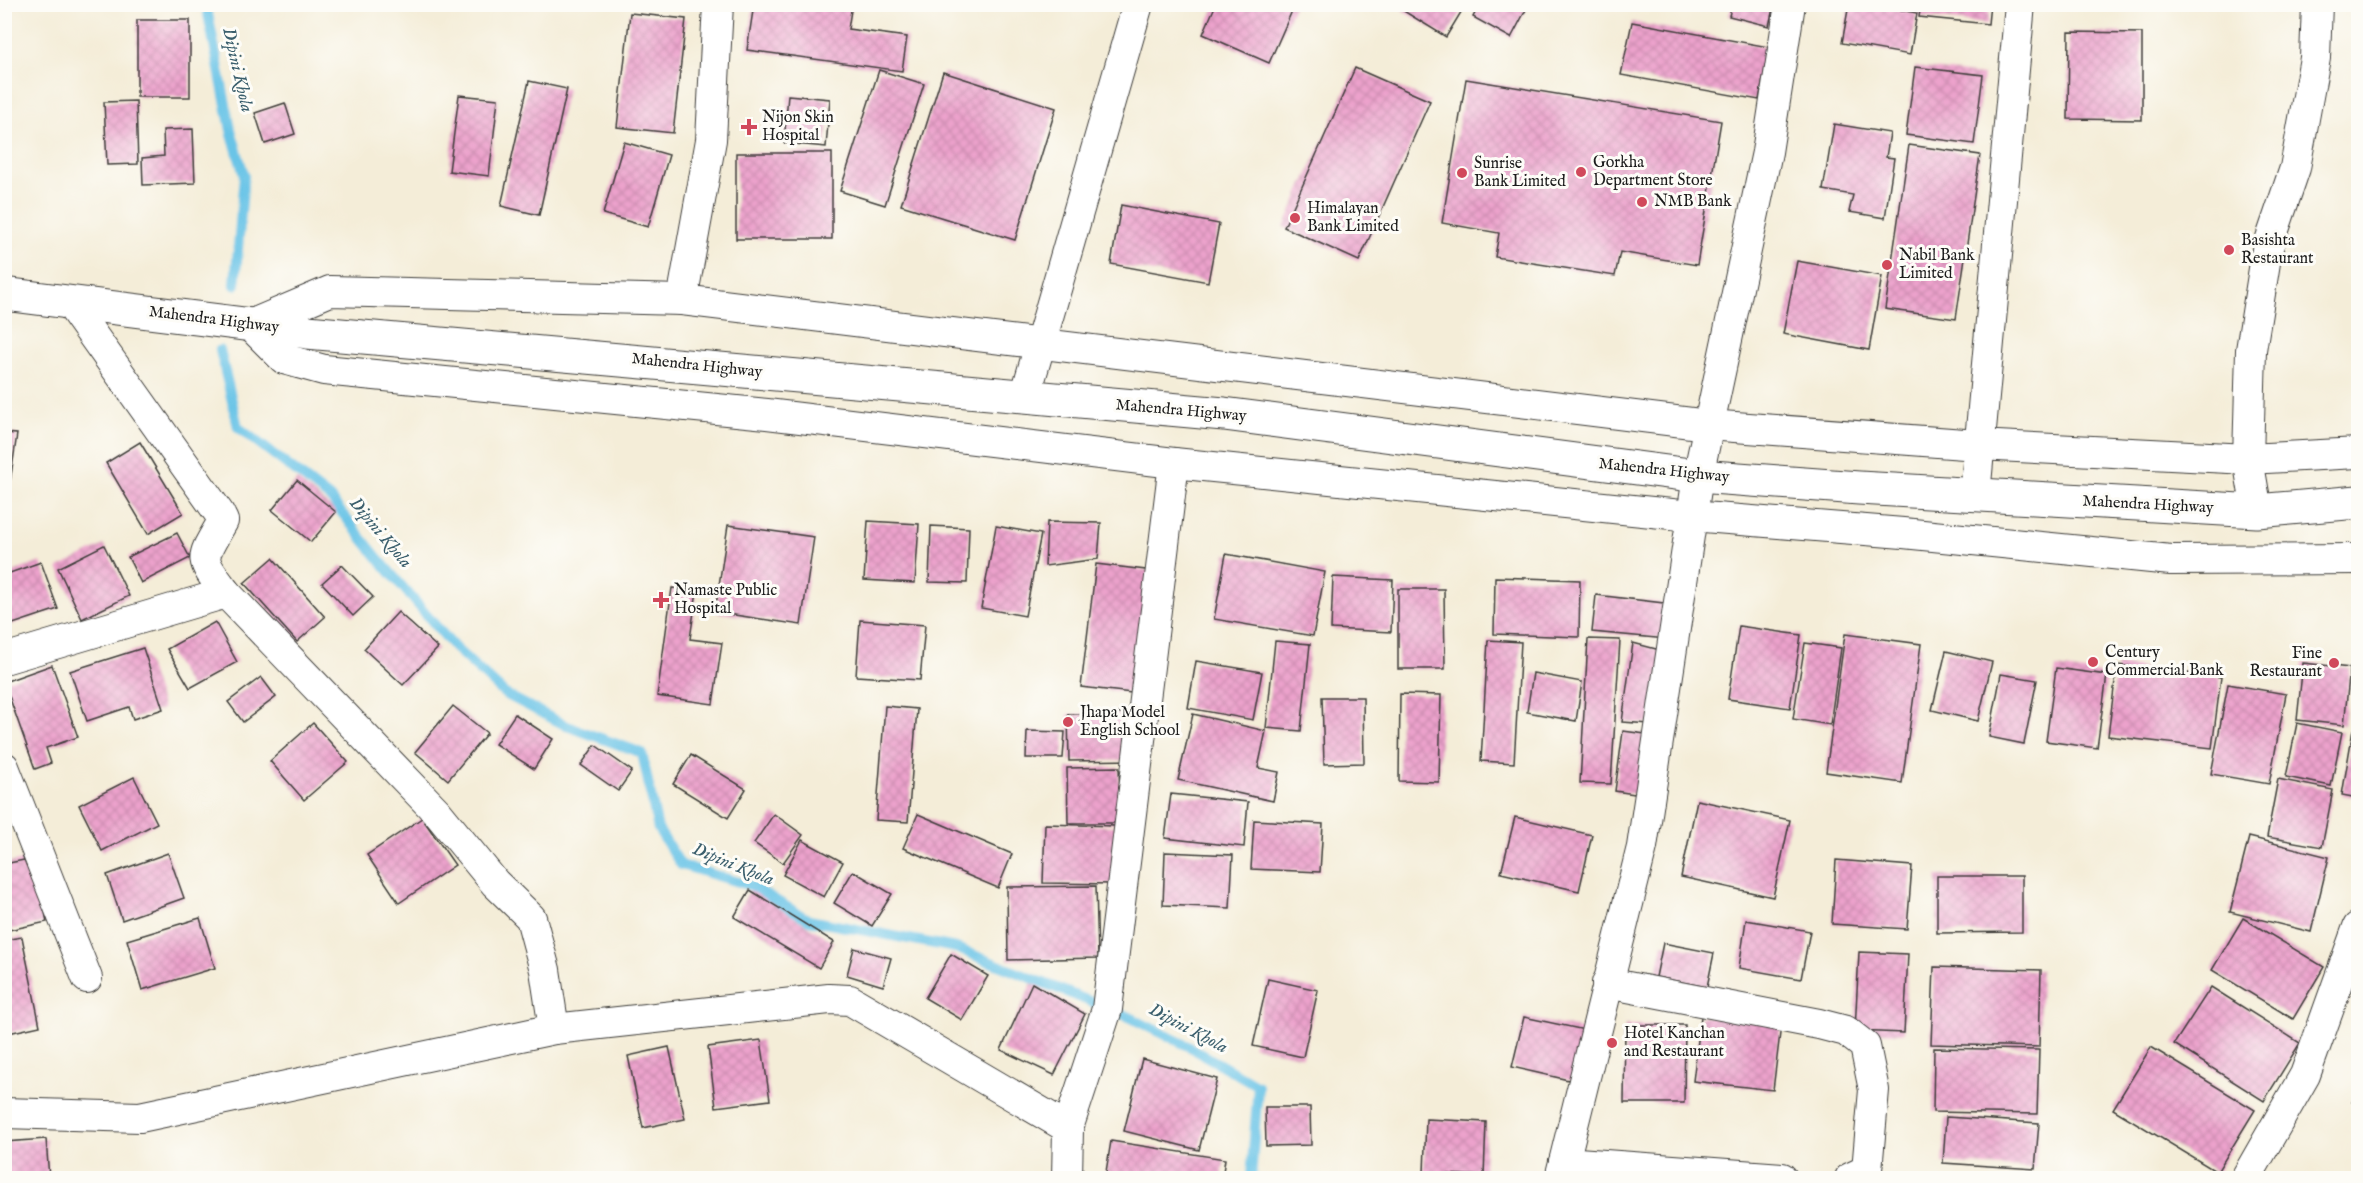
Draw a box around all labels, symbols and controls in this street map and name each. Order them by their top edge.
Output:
water label: Dipini Khola [216,25,258,115]
place label: Nijon Skin Hospital [762,108,834,146]
marker: Nijon Skin Hospital [740,118,758,136]
place label: Gorkha Department Store [1593,153,1713,191]
place label: Sunrise Bank Limited [1474,154,1566,192]
marker: Gorkha Department Store [1574,165,1588,179]
marker: Sunrise Bank Limited [1455,166,1469,180]
place label: NMB Bank [1654,192,1732,212]
marker: NMB Bank [1635,195,1649,209]
place label: Himalayan Bank Limited [1307,199,1399,237]
marker: Himalayan Bank Limited [1288,211,1302,225]
place label: Basishta Restaurant [2241,231,2314,269]
marker: Basishta Restaurant [2222,243,2236,257]
place label: Nabil Bank Limited [1899,246,1975,284]
marker: Nabil Bank Limited [1880,258,1894,272]
street label: Mahendra Highway [148,302,280,338]
street label: Mahendra Highway [631,349,763,383]
street label: Mahendra Highway [1115,395,1247,427]
street label: Mahendra Highway [1598,454,1730,488]
street label: Mahendra Highway [2082,492,2214,518]
water label: Dipini Khola [344,493,416,573]
place label: Namaste Public Hospital [674,581,777,619]
marker: Namaste Public Hospital [652,591,670,609]
place label: Century Commercial Bank [2105,643,2224,681]
place label: Fine Restaurant [2249,644,2323,682]
marker: Century Commercial Bank [2086,655,2100,669]
marker: Fine Restaurant [2327,656,2341,670]
place label: Jhapa Model English School [1078,703,1180,741]
marker: Jhapa Model English School [1061,715,1075,729]
water label: Dipini Khola [689,838,777,892]
water label: Dipini Khola [1145,999,1231,1059]
place label: Hotel Kanchan and Restaurant [1624,1024,1725,1062]
marker: Hotel Kanchan and Restaurant [1605,1036,1619,1050]

